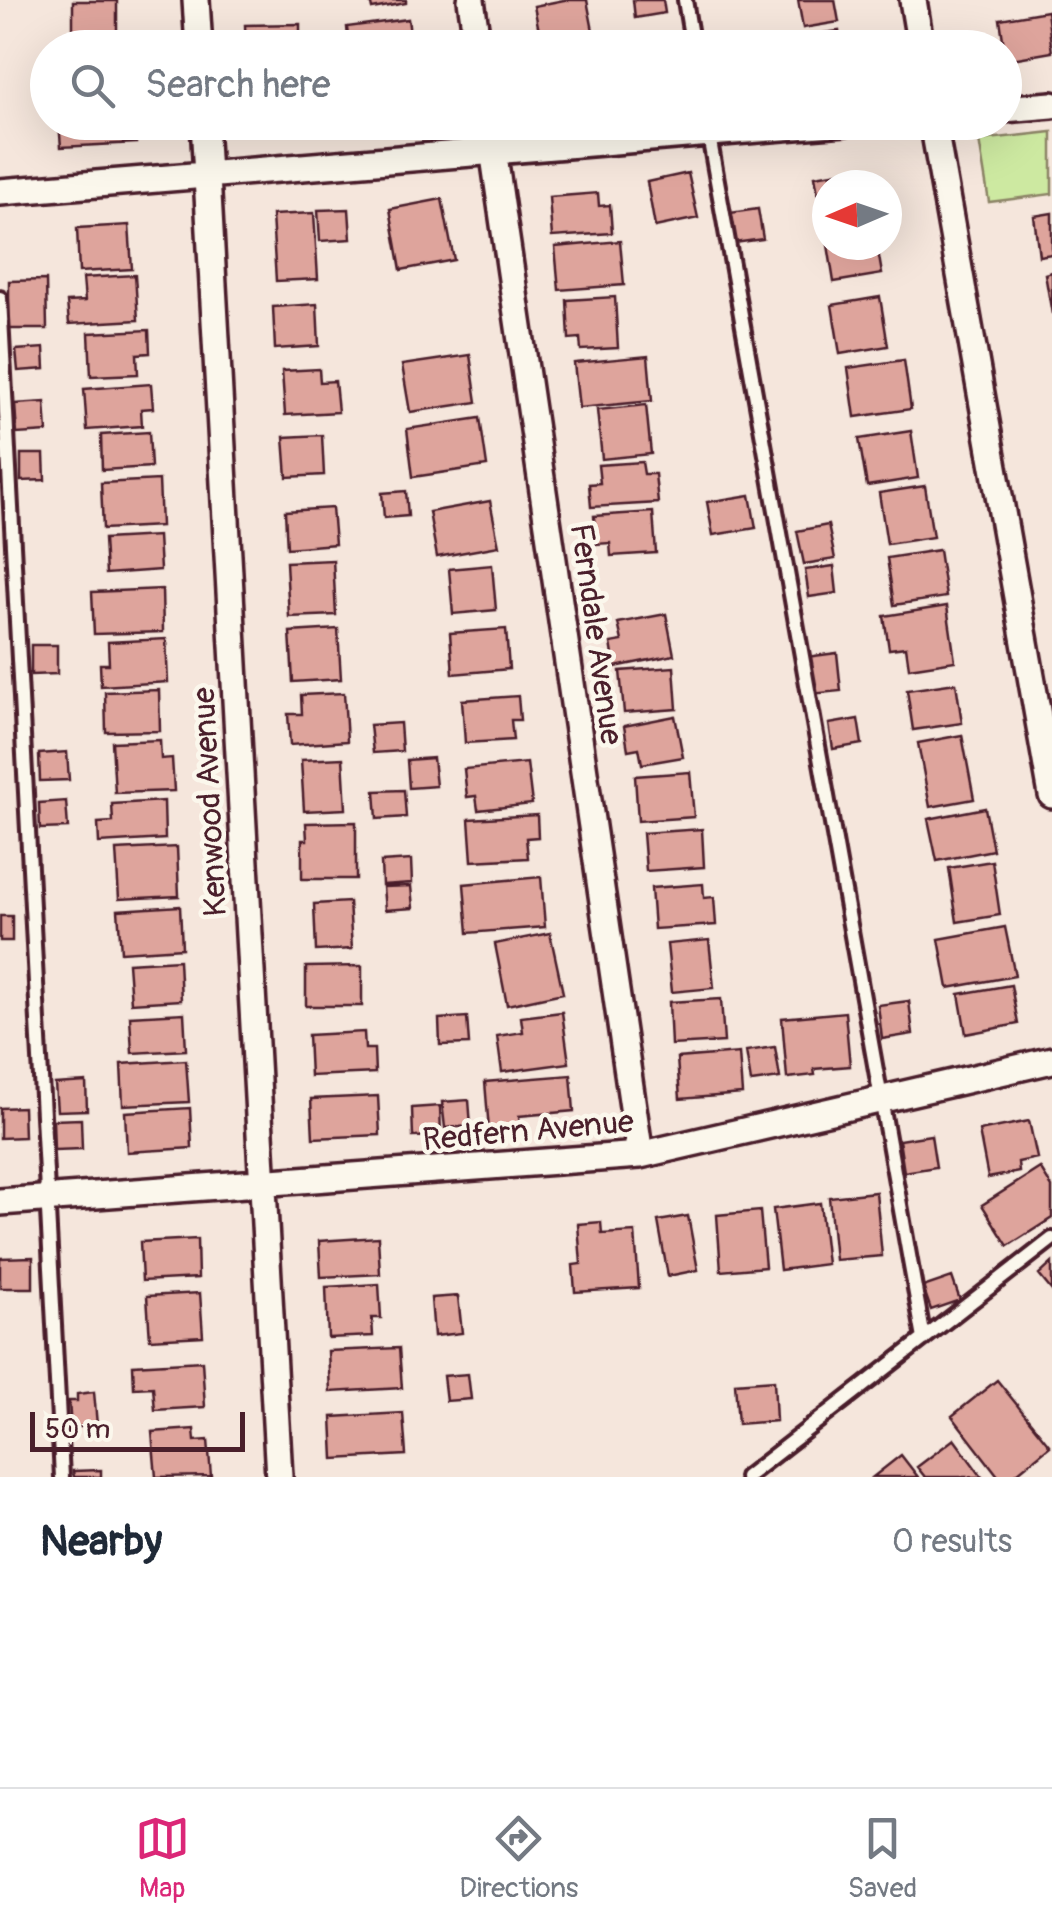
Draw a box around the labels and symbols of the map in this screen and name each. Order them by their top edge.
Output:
north arrow [812,170,902,260]
street label: Ferndale Avenue [561,521,631,747]
street label: Kenwood Avenue [184,686,236,918]
street label: Redfern Avenue [421,1102,635,1160]
scale bar [30,1407,245,1452]

